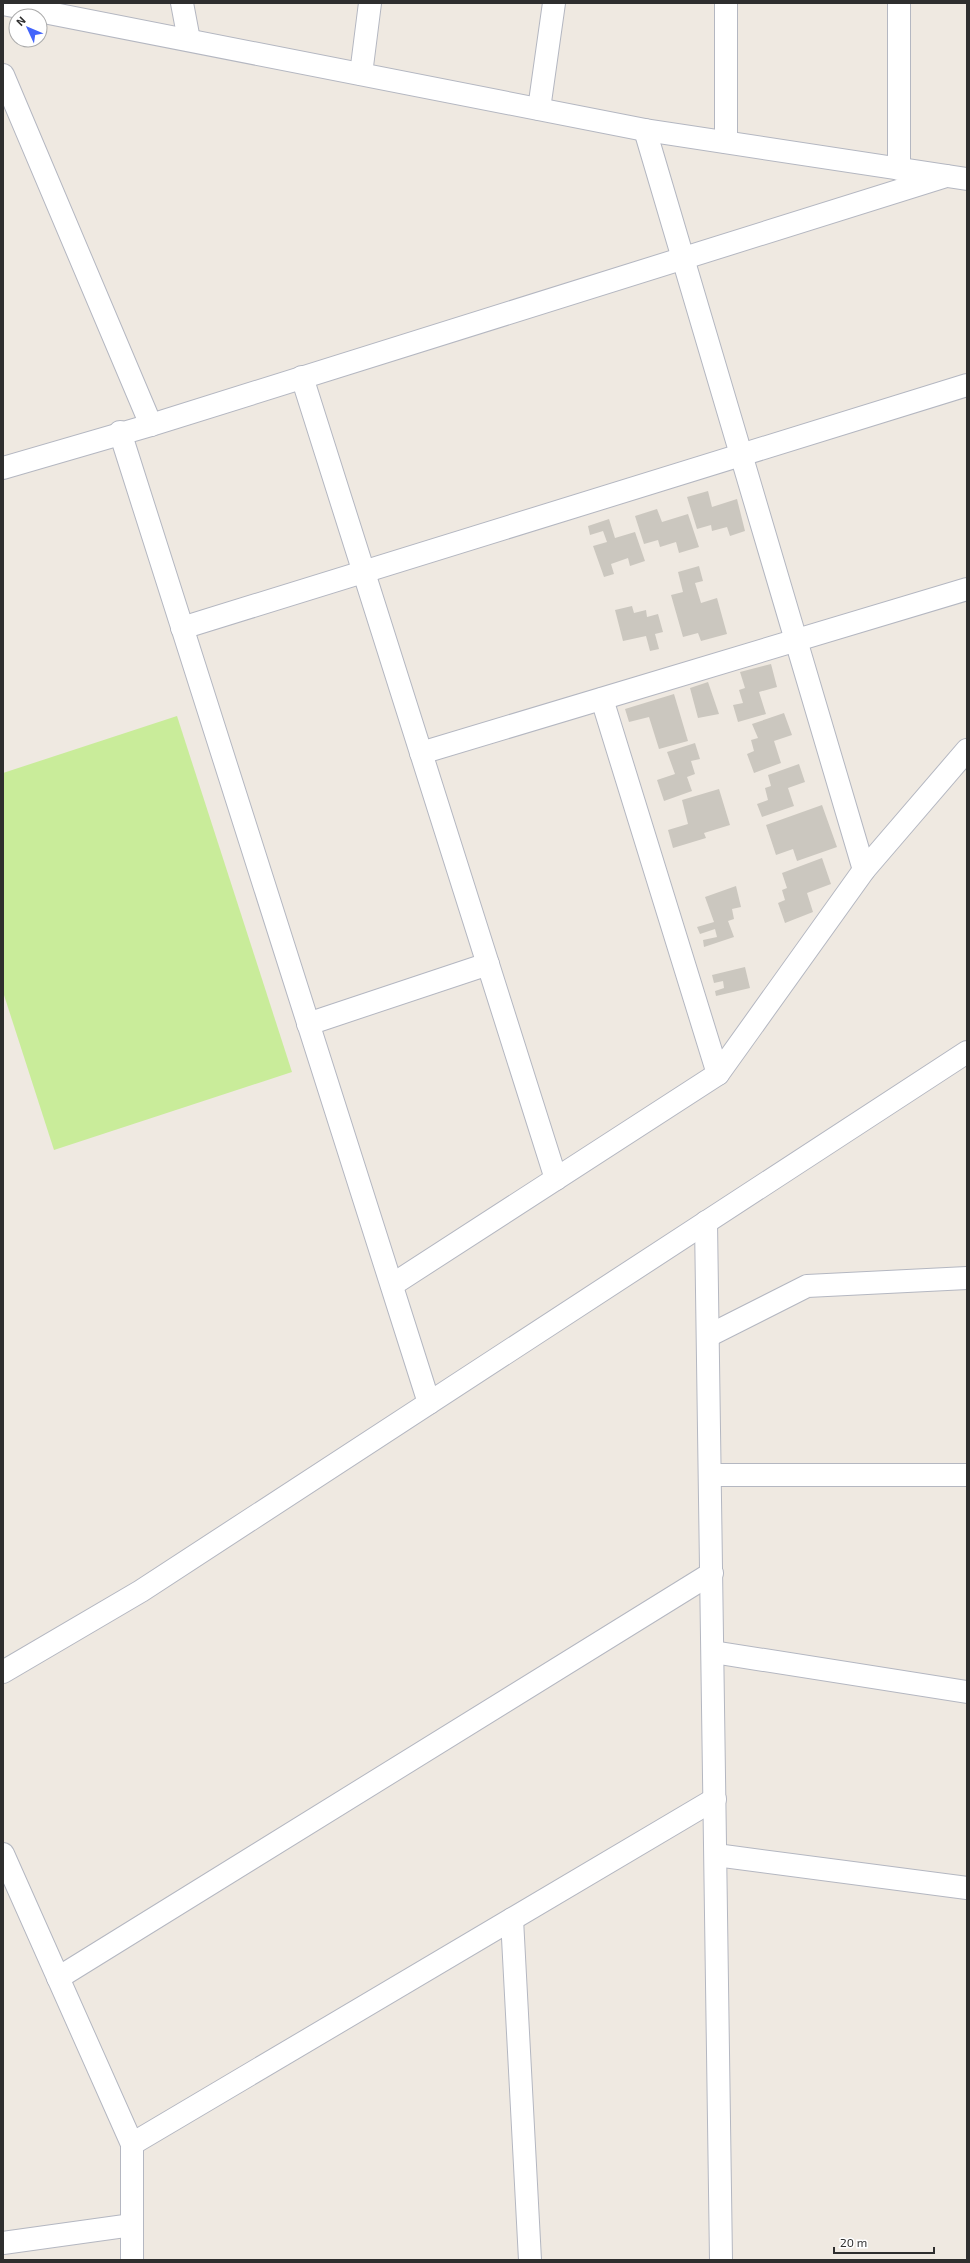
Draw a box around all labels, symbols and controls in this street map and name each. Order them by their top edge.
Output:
north arrow [8,8,48,48]
text: N [13,13,28,28]
scale bar [834,2229,934,2255]
text: 20 m [840,2235,867,2249]

